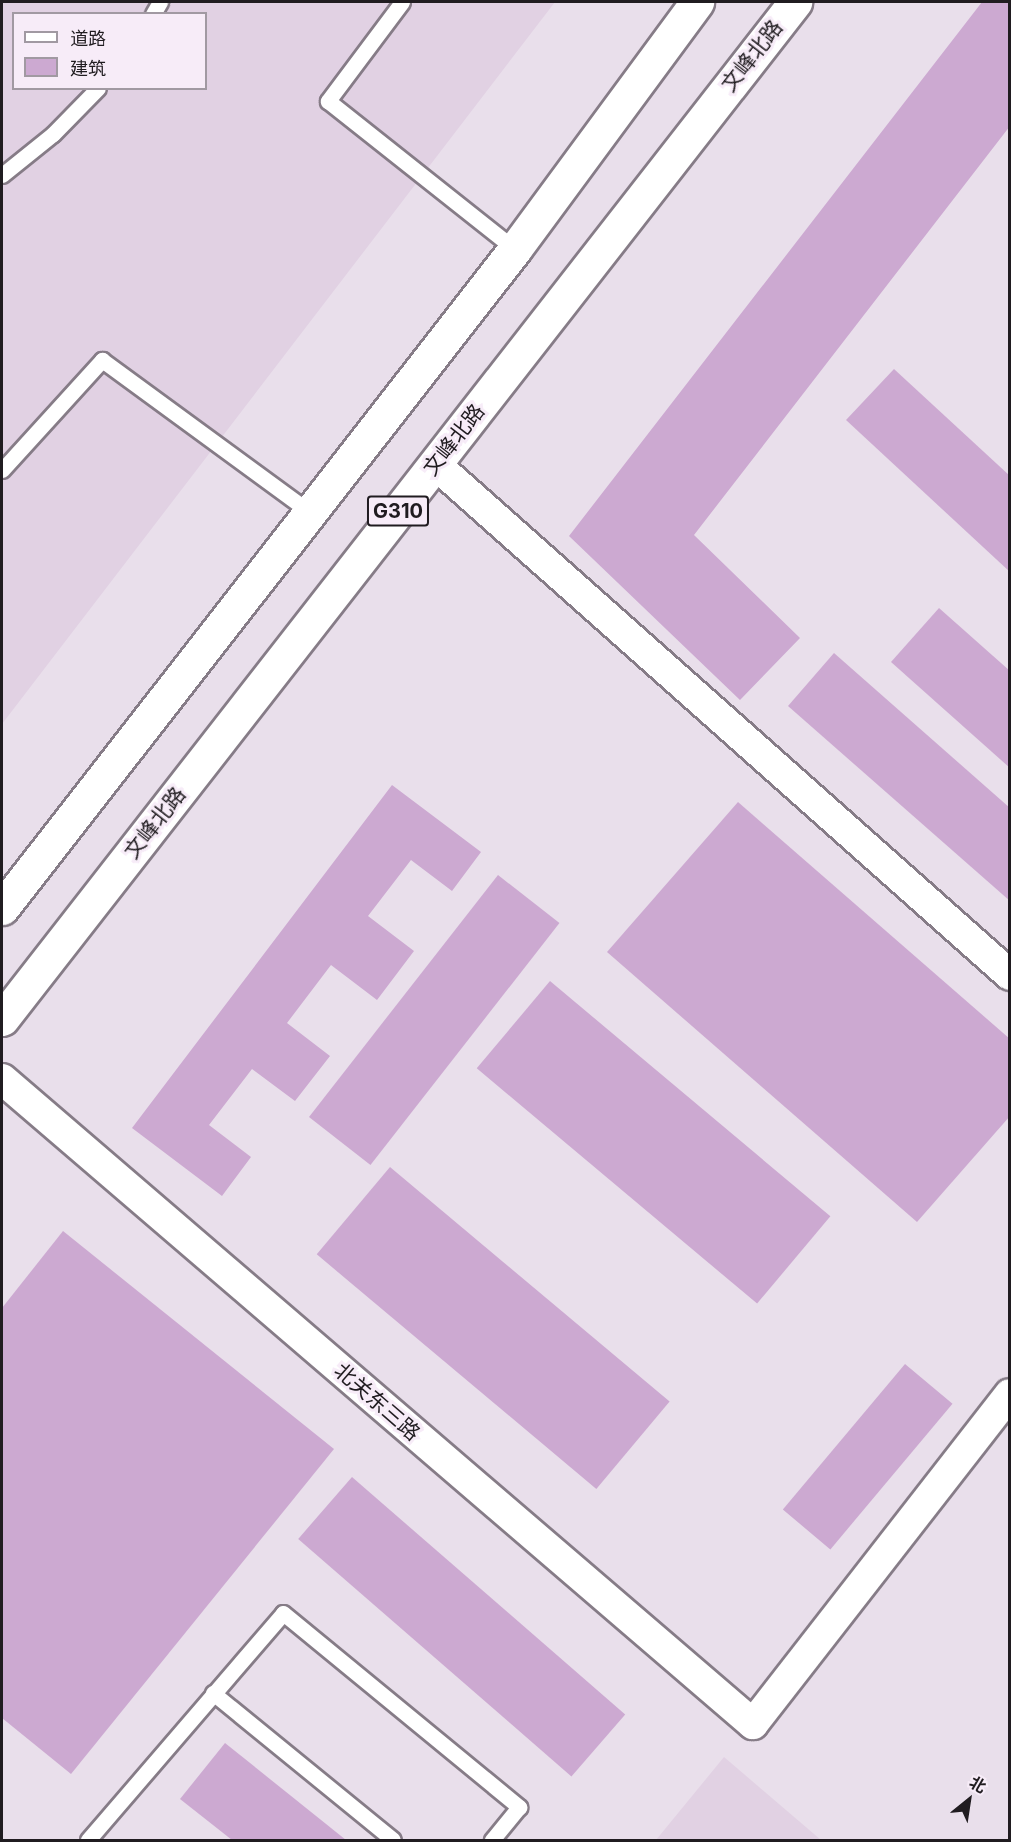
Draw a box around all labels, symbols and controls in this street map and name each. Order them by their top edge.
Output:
legend [12,12,207,90]
street label: 文峰北路 [716,15,788,97]
text: 道路 [70,28,106,49]
text: 建筑 [70,58,106,79]
street label: 文峰北路 [418,399,490,481]
road number: G310 [366,494,430,528]
street label: 文峰北路 [119,782,191,864]
street label: 北关东三路 [329,1358,425,1446]
north arrow [939,1770,999,1830]
text: 北 [966,1772,990,1797]

